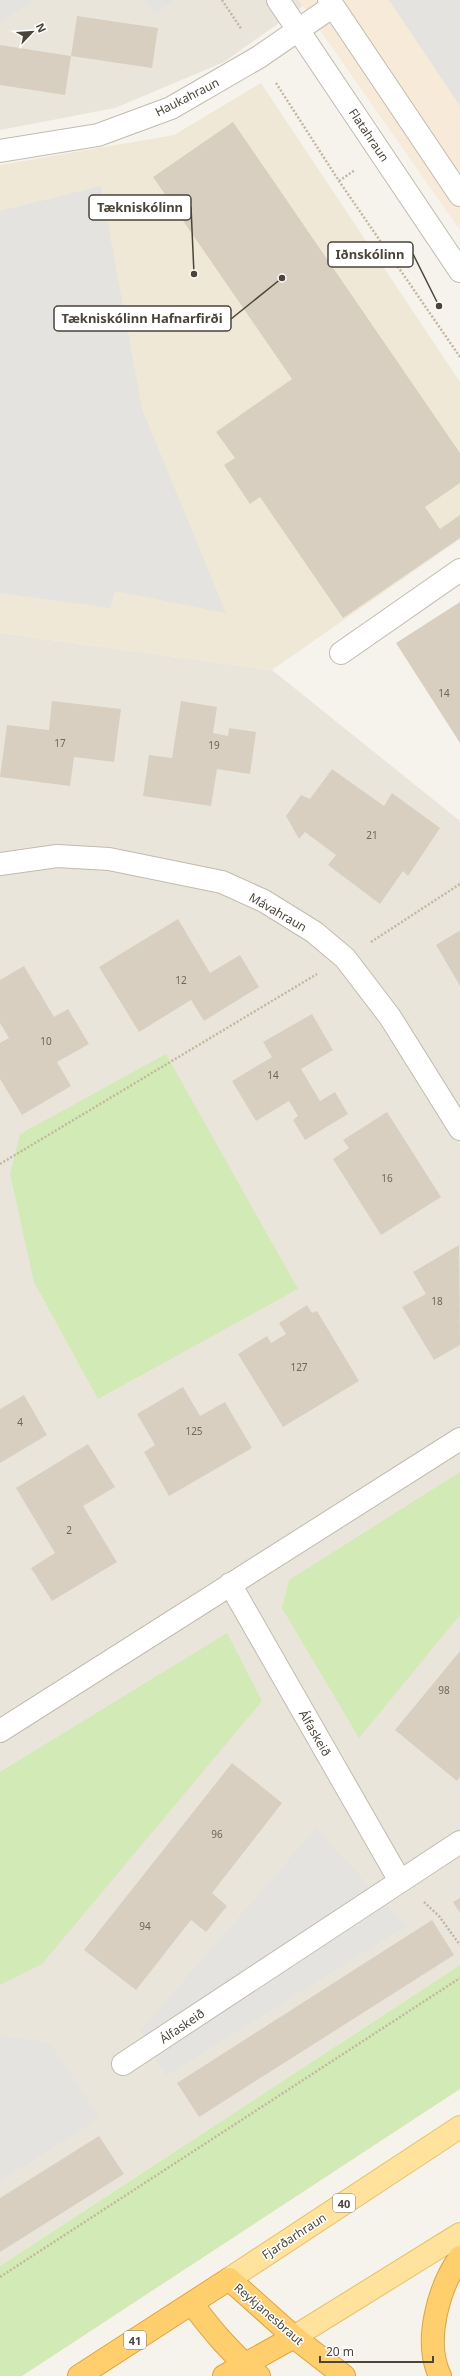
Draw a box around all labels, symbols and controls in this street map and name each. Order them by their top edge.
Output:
north arrow [12,12,52,52]
text: N [33,20,50,35]
street label: Haukahraun [152,74,222,120]
street label: Flatahraun [345,105,393,165]
callout: Tækniskólinn [89,195,191,220]
text: Tækniskólinn [97,198,183,216]
callout: Iðnskólinn [328,242,413,267]
text: Iðnskólinn [335,245,405,263]
callout: Tækniskólinn Hafnarfirði [54,306,231,331]
text: Tækniskólinn Hafnarfirði [61,309,223,327]
house number: 14 [438,686,450,700]
house number: 17 [54,736,66,750]
house number: 19 [208,738,220,752]
house number: 21 [366,828,378,842]
street label: Mávahraun [246,889,310,935]
house number: 12 [175,973,187,987]
house number: 10 [40,1034,52,1048]
house number: 14 [267,1068,279,1082]
house number: 16 [381,1171,393,1185]
house number: 18 [431,1294,443,1308]
house number: 127 [290,1360,308,1374]
house number: 4 [17,1415,23,1429]
house number: 125 [185,1424,203,1438]
house number: 2 [66,1523,72,1537]
house number: 98 [438,1683,450,1697]
street label: Álfaskeið [295,1707,335,1759]
house number: 96 [211,1827,223,1841]
house number: 94 [139,1919,151,1933]
street label: Álfaskeið [156,2005,208,2047]
road number: 40 [333,2194,355,2212]
street label: Fjarðarhraun [258,2209,330,2263]
street label: Reykjanesbraut [231,2279,308,2349]
road number: 41 [124,2331,146,2349]
scale bar [320,2338,433,2364]
text: 20 m [326,2343,354,2360]

